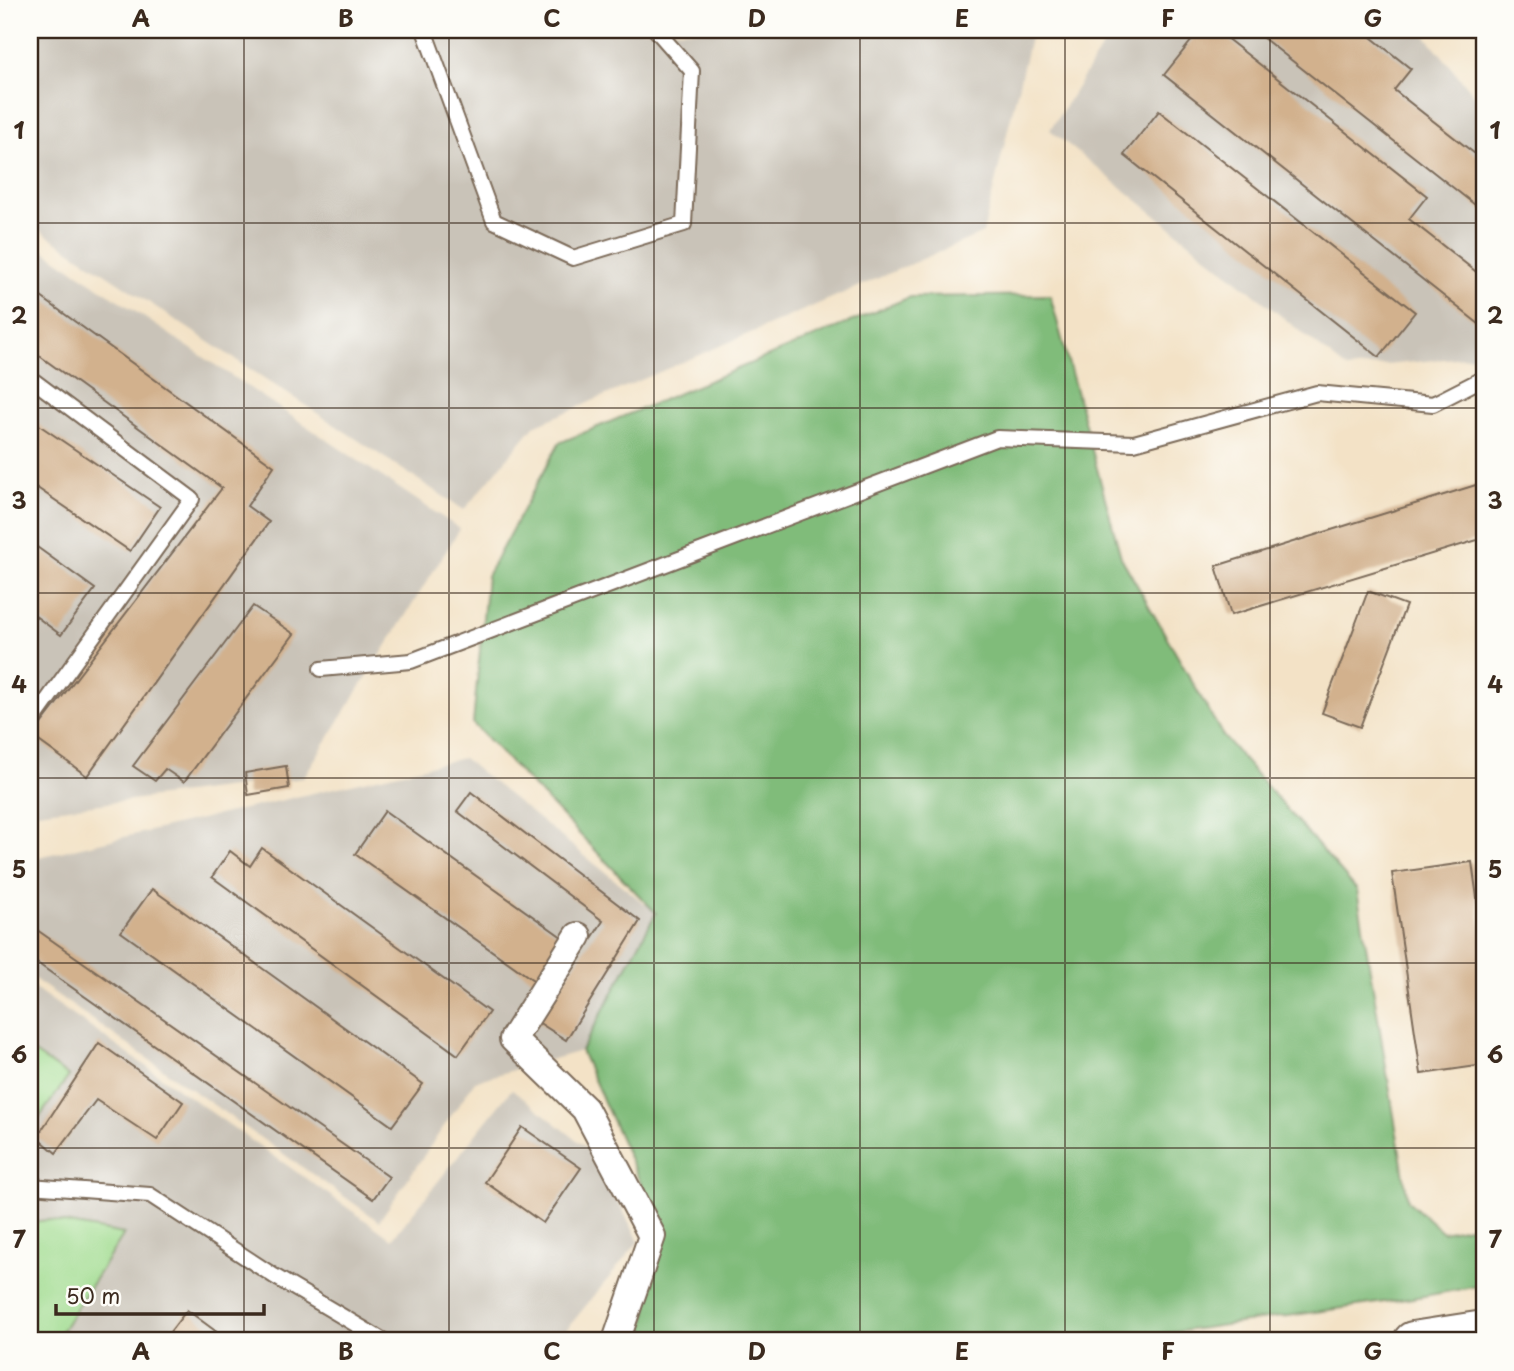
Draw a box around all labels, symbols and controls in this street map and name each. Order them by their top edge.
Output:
text: A [132,0,150,35]
text: B [338,0,354,35]
text: C [543,0,561,35]
text: D [748,0,766,35]
text: E [955,0,969,35]
text: F [1161,0,1175,35]
text: G [1364,0,1382,35]
text: 1 [14,112,25,147]
text: 1 [1490,112,1501,147]
text: 2 [11,297,27,332]
text: 2 [1487,297,1503,332]
text: 3 [11,482,27,517]
text: 3 [1487,482,1503,517]
text: 4 [11,666,27,701]
text: 4 [1487,666,1503,701]
text: 5 [12,851,26,886]
text: 5 [1488,851,1502,886]
text: 6 [11,1036,27,1071]
text: 6 [1487,1036,1503,1071]
text: 7 [12,1221,26,1256]
text: 7 [1488,1221,1502,1256]
scale bar [56,1273,264,1317]
text: 50 m [66,1279,120,1311]
text: A [132,1333,150,1368]
text: B [338,1333,354,1368]
text: C [543,1333,561,1368]
text: D [748,1333,766,1368]
text: E [955,1333,969,1368]
text: F [1161,1333,1175,1368]
text: G [1364,1333,1382,1368]

